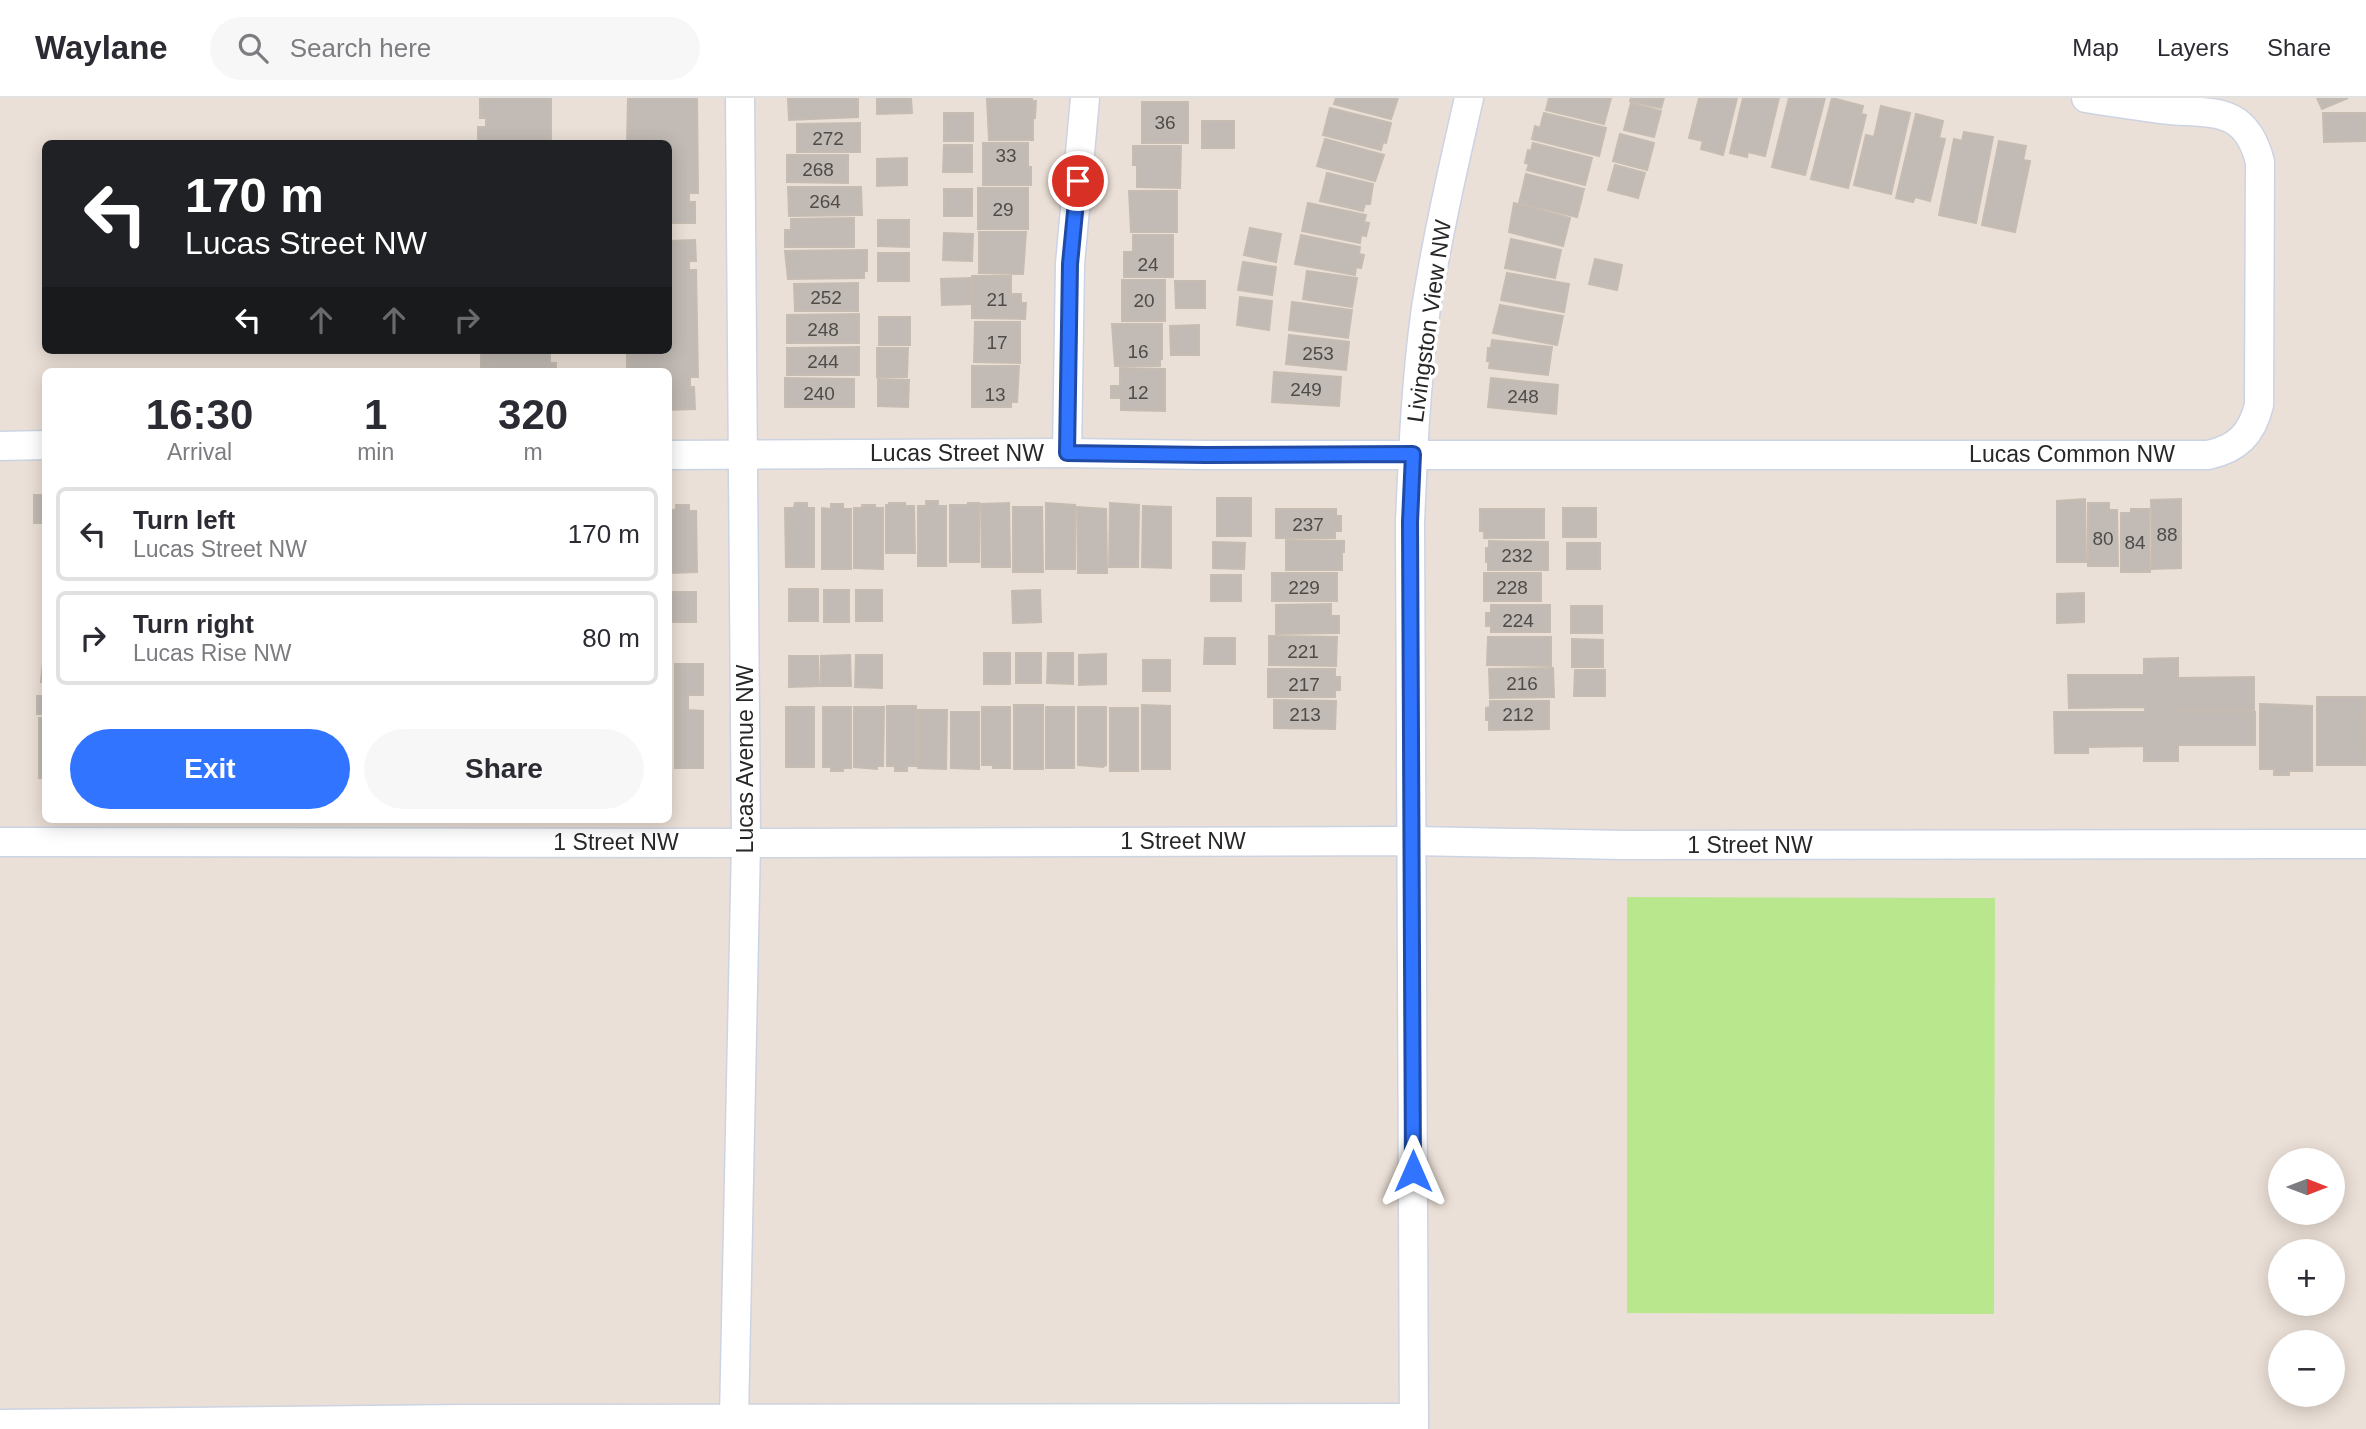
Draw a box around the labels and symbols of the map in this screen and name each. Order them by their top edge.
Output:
house number: 36 [1154,112,1176,133]
house number: 272 [812,128,844,149]
house number: 33 [995,145,1017,166]
pin [1048,151,1108,211]
house number: 268 [802,159,834,180]
house number: 264 [809,191,841,212]
house number: 29 [992,199,1014,220]
street label: Livingston View NW [1402,218,1456,424]
house number: 24 [1137,254,1159,275]
house number: 252 [810,287,842,308]
house number: 21 [986,289,1008,310]
house number: 20 [1133,290,1155,311]
house number: 248 [807,319,839,340]
house number: 17 [986,332,1008,353]
house number: 16 [1127,341,1149,362]
house number: 253 [1302,343,1334,364]
house number: 244 [807,351,839,372]
house number: 249 [1290,379,1322,400]
house number: 12 [1127,382,1149,403]
house number: 240 [803,383,835,404]
house number: 13 [984,384,1006,405]
house number: 248 [1507,386,1539,407]
street label: Lucas Street NW [870,440,1044,466]
street label: Lucas Common NW [1969,441,2175,467]
house number: 237 [1292,514,1324,535]
house number: 88 [2156,524,2178,545]
house number: 80 [2092,528,2114,549]
house number: 84 [2124,532,2146,553]
house number: 232 [1501,545,1533,566]
house number: 229 [1288,577,1320,598]
house number: 228 [1496,577,1528,598]
house number: 224 [1502,610,1534,631]
house number: 221 [1287,641,1319,662]
street label: Lucas Avenue NW [732,664,758,853]
house number: 216 [1506,673,1538,694]
house number: 217 [1288,674,1320,695]
house number: 213 [1289,704,1321,725]
house number: 212 [1502,704,1534,725]
street label: 1 Street NW [1120,828,1246,854]
street label: 1 Street NW [553,829,679,855]
street label: 1 Street NW [1687,832,1813,858]
position arrow [1376,1134,1450,1208]
north arrow [2268,1148,2345,1225]

